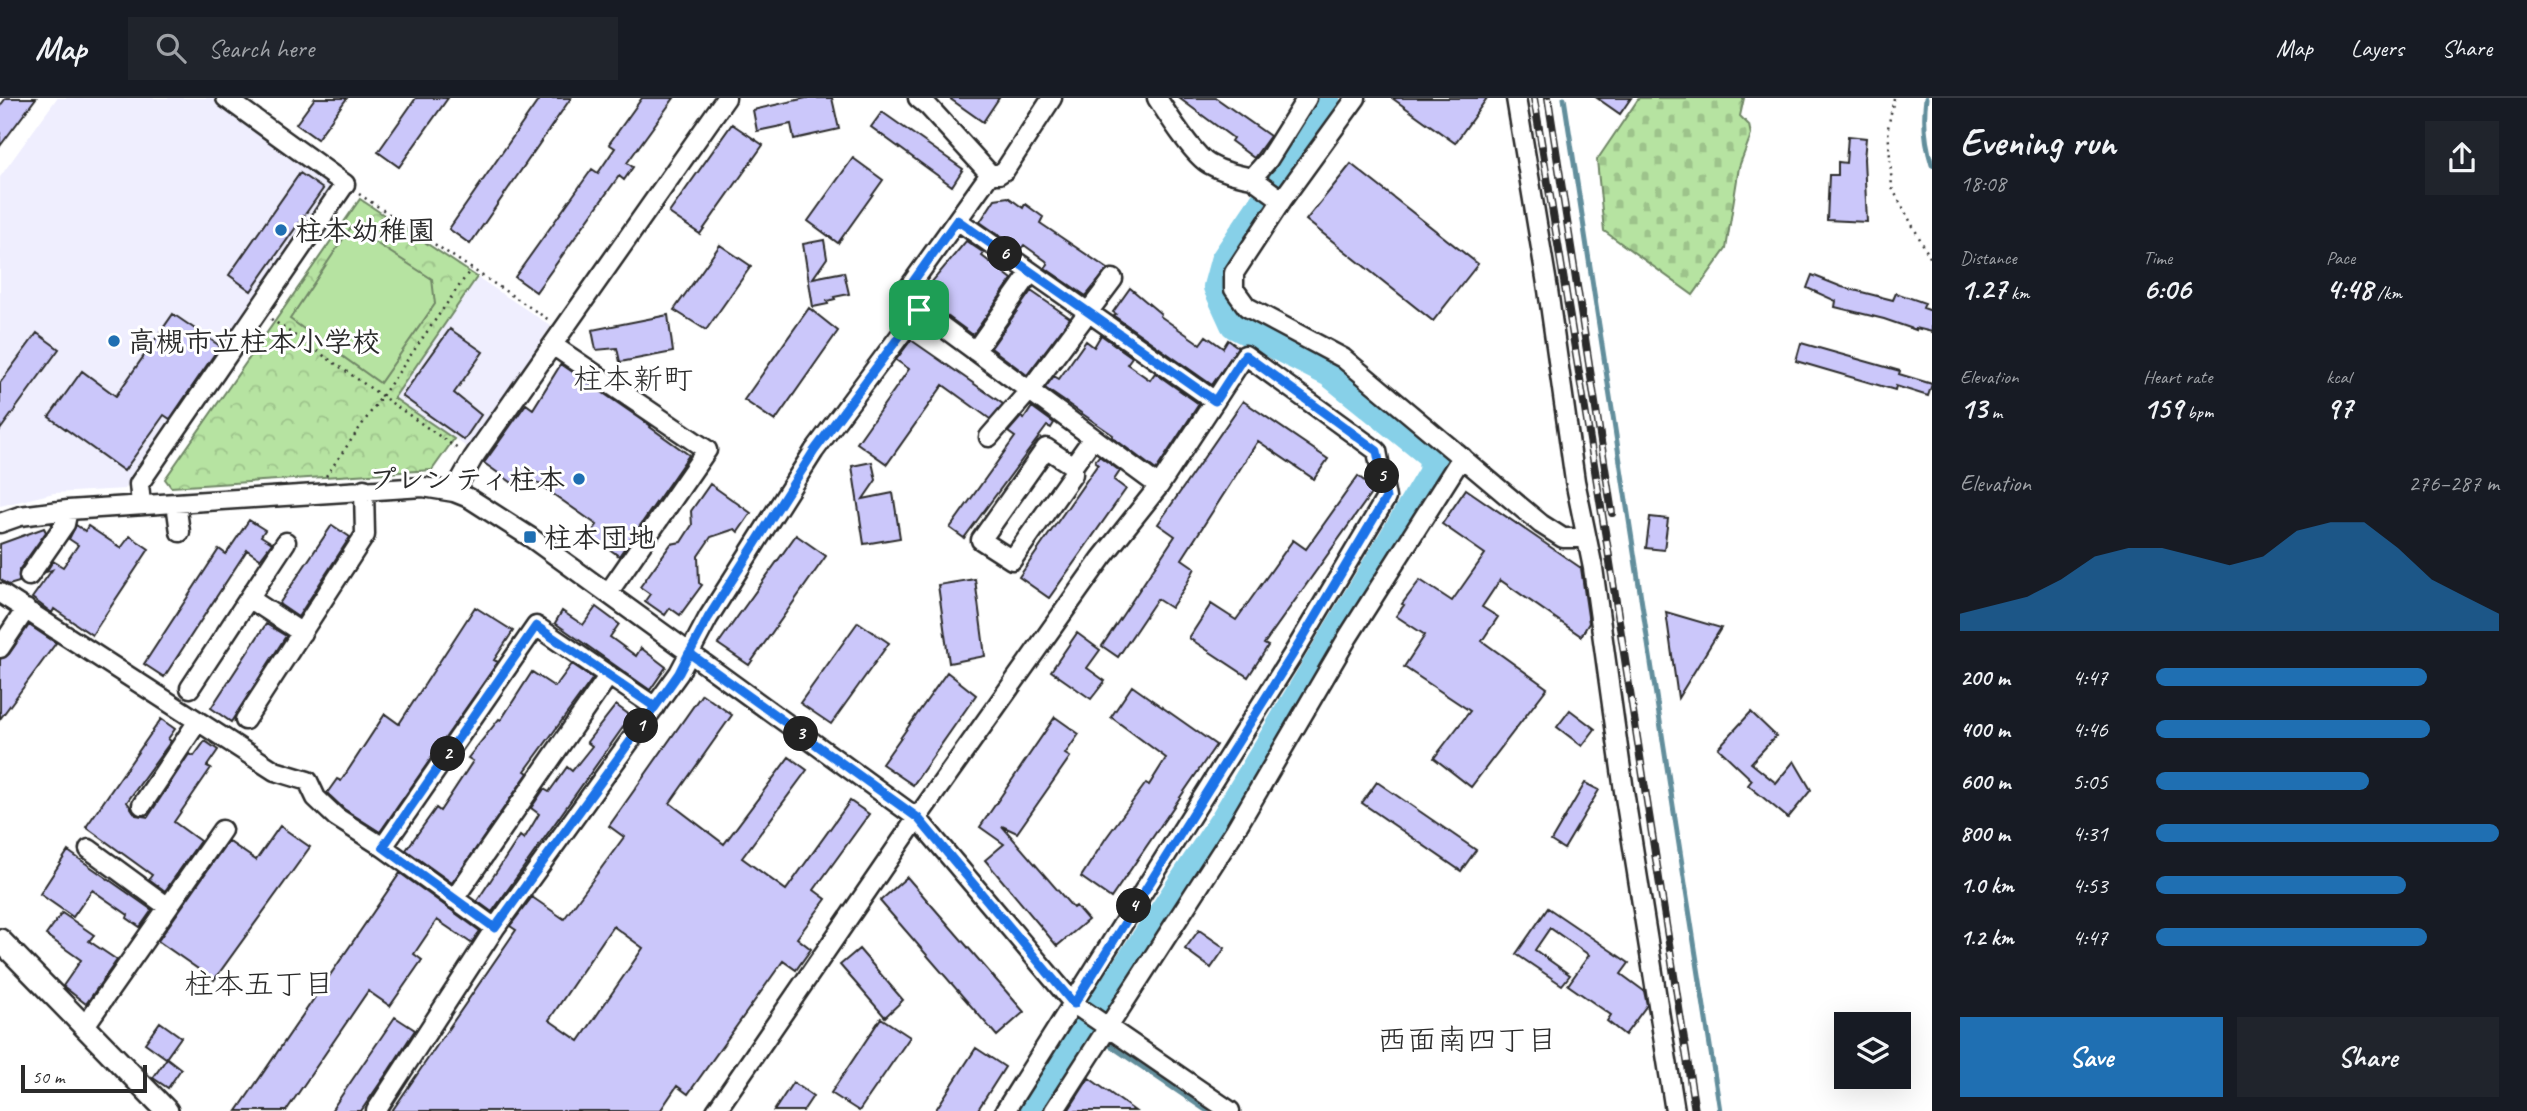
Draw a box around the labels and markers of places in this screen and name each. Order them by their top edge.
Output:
place label: 柱本幼稚園 [295,213,435,248]
marker: 柱本幼稚園 [273,222,289,238]
pin: 6 [988,236,1023,272]
pin [889,280,949,340]
place label: 高槻市立柱本小学校 [128,324,380,359]
marker: 高槻市立柱本小学校 [106,333,122,349]
pin: 5 [1364,458,1400,494]
place label: プレンティ柱本 [368,462,565,497]
marker: プレンティ柱本 [571,471,587,487]
place label: 柱本団地 [544,520,656,555]
marker: 柱本団地 [522,529,538,545]
pin: 1 [624,708,658,744]
pin: 3 [784,716,818,752]
pin: 2 [430,736,466,772]
pin: 4 [1116,888,1152,924]

